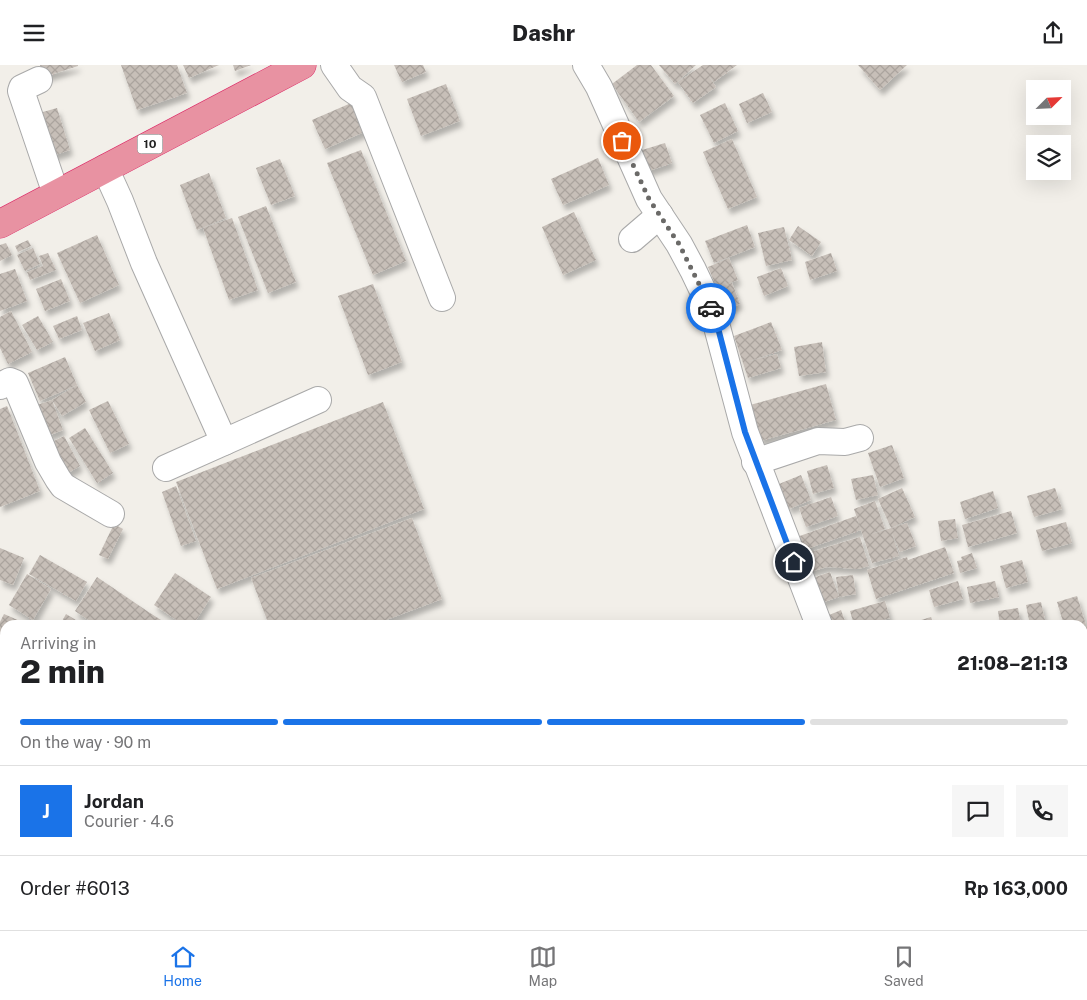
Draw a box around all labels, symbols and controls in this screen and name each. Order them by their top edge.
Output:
icon: menu [20,19,48,47]
icon: share [1039,19,1067,47]
text: Dashr [512,20,575,46]
north arrow [1026,80,1071,125]
map controls [1026,80,1071,180]
pin [601,120,643,162]
icon: bag [608,127,636,155]
road number: 10 [138,135,162,153]
button: layers [1026,135,1071,180]
courier [686,283,736,333]
icon: car [697,294,725,322]
pin [773,541,815,583]
icon: home [780,548,808,576]
text: Arriving in [20,634,96,653]
text: 21:08–21:13 [957,652,1068,674]
text: 2 min [20,653,105,690]
text: On the way · 90 m [20,733,151,752]
button: chat [952,785,1004,837]
button: phone [1016,785,1068,837]
text: Jordan [84,790,144,812]
text: J [42,800,50,822]
text: Courier · 4.6 [84,812,174,831]
text: Order #6013 [20,877,130,899]
text: Rp 163,000 [964,877,1068,899]
tab: Home [163,943,202,989]
tab: Map [529,943,557,989]
tab: Saved [884,943,924,989]

